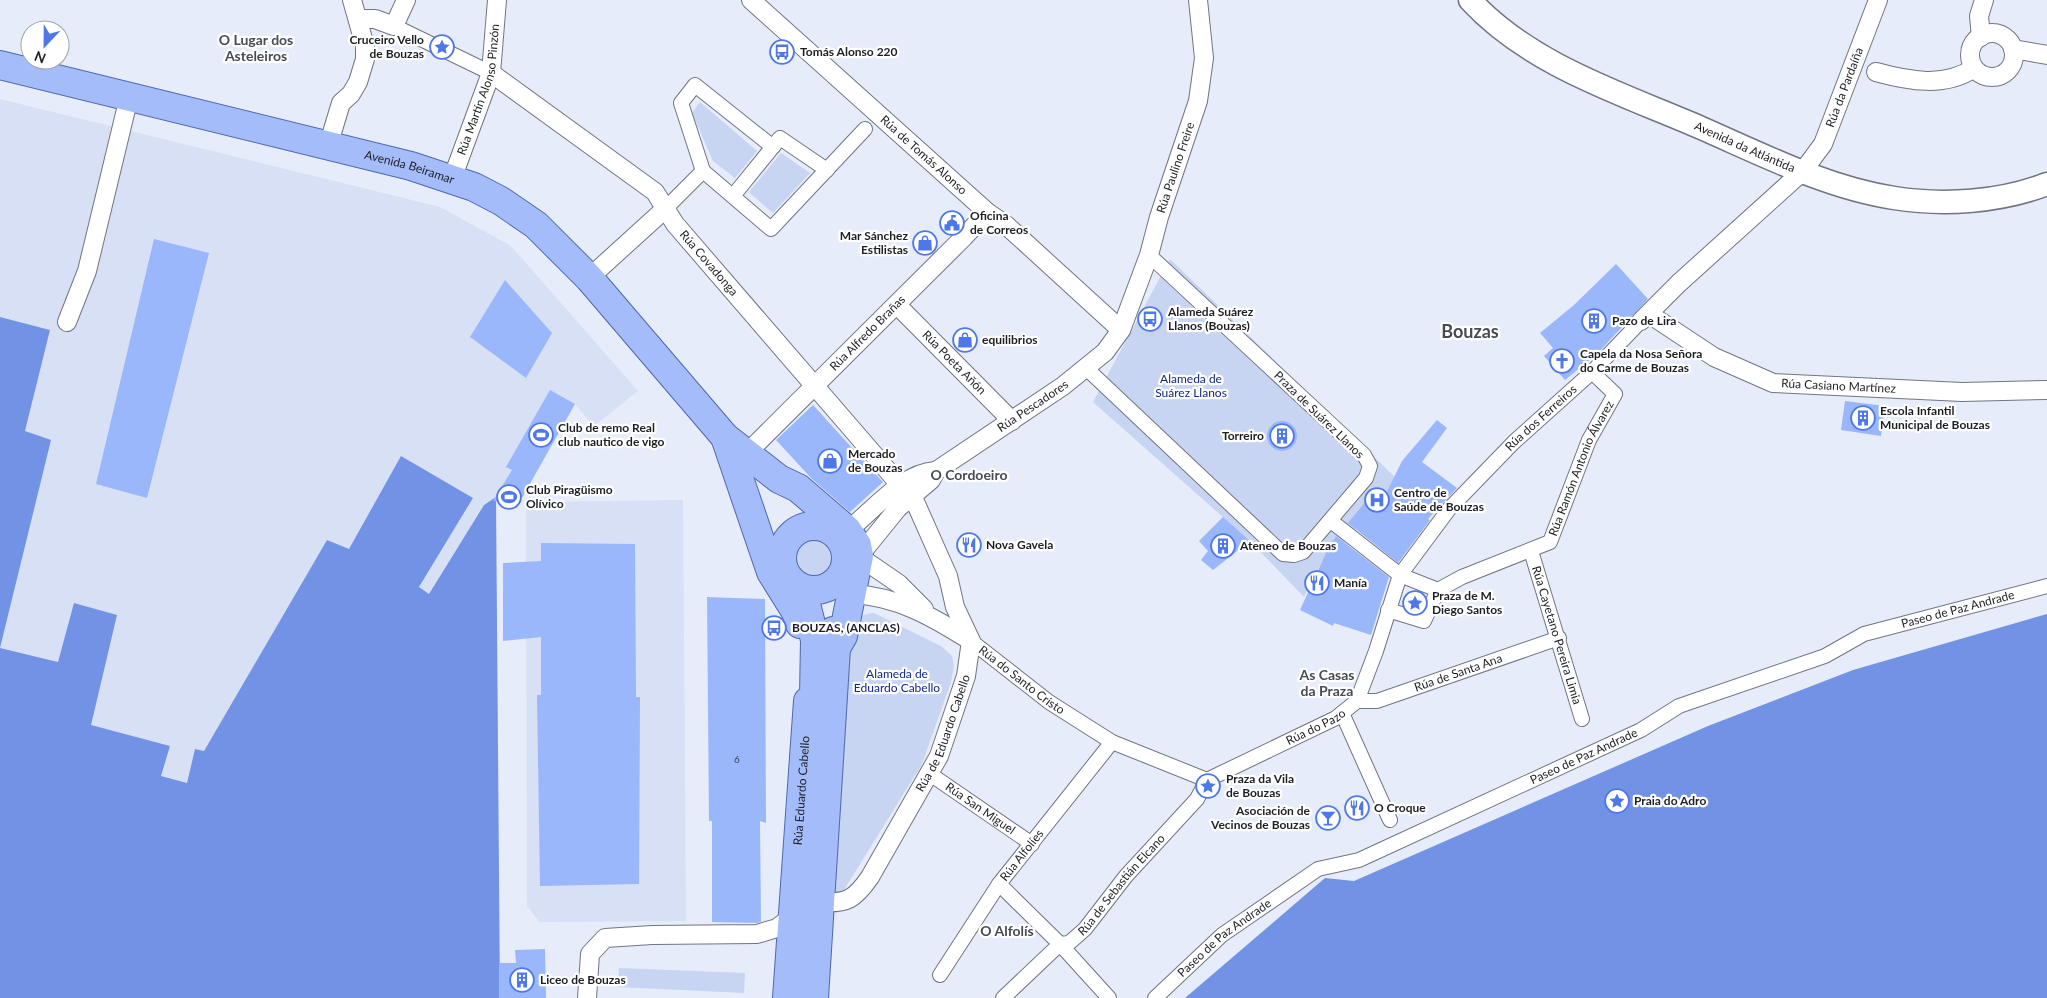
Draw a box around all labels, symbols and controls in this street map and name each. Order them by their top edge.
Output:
north arrow [20,20,70,70]
street label: Rúa Martín Alonso Pinzón [453,23,502,157]
district label: O Lugar dos Asteleiros [219,31,293,64]
place label: Cruceiro Vello de Bouzas [349,32,424,61]
place icon: Cruceiro Vello de Bouzas [429,34,455,60]
bus stop icon: Tomás Alonso 220 [769,39,795,65]
place label: Tomás Alonso 220 [800,44,898,59]
street label: Rúa da Pardaíña [1822,45,1866,129]
text: N [32,48,48,67]
street label: Rúa de Tomás Alonso [877,112,971,198]
street label: Avenida da Atlántida [1692,118,1797,175]
street label: Rúa Paulino Freire [1153,120,1197,215]
street label: Avenida Beiramar [363,147,457,187]
place label: Oficina de Correos [970,208,1028,237]
public building icon: Oficina de Correos [939,210,965,236]
street label: Rúa Covadonga [677,227,742,299]
place label: Mar Sánchez Estilistas [840,228,908,257]
shop icon: Mar Sánchez Estilistas [912,230,938,256]
street label: Rúa Alfredo Brañas [826,292,908,374]
place label: Alameda Suárez Llanos (Bouzas) [1167,304,1254,333]
bus stop icon: Alameda Suárez Llanos (Bouzas) [1137,306,1163,332]
building icon: Pazo de Lira [1581,308,1607,334]
place label: Pazo de Lira [1612,313,1676,328]
district label: Bouzas [1441,320,1499,342]
street label: Rúa Poeta Añón [919,327,989,397]
shop icon: equilibrios [952,327,978,353]
place label: equilibrios [982,332,1038,347]
place label: Capela da Nosa Señora do Carme de Bouzas [1580,346,1702,375]
church icon: Capela da Nosa Señora do Carme de Bouzas [1549,348,1575,374]
street label: Praza de Suárez Llanos [1271,368,1368,462]
park label: Alameda de Suárez Llanos [1155,371,1227,400]
street label: Rúa Casiano Martínez [1781,375,1897,396]
street label: Rúa Pescadores [994,377,1071,435]
street label: Rúa dos Ferreiros [1502,381,1580,454]
street label: Rúa Ramón Antonio Álvarez [1545,397,1617,538]
place label: Escola Infantil Municipal de Bouzas [1880,403,1990,432]
building icon: Escola Infantil Municipal de Bouzas [1850,405,1876,431]
place label: Club de remo Real club nautico de vigo [558,420,665,449]
sports icon: Club de remo Real club nautico de vigo [528,422,554,448]
building icon: Torreiro [1269,423,1295,449]
place label: Torreiro [1222,428,1264,443]
place label: Mercado de Bouzas [848,446,903,475]
shop icon: Mercado de Bouzas [817,448,843,474]
district label: O Cordoeiro [931,466,1008,483]
place label: Club Piragüismo Olívico [526,482,613,511]
sports icon: Club Piragüismo Olívico [496,484,522,510]
place label: Centro de Saúde de Bouzas [1394,485,1484,514]
hospital icon: Centro de Saúde de Bouzas [1364,487,1390,513]
restaurant icon: Nova Gavela [956,532,982,558]
building icon: Ateneo de Bouzas [1210,533,1236,559]
place label: Nova Gavela [986,537,1053,552]
place label: Ateneo de Bouzas [1239,538,1336,553]
street label: Rúa Cayetano Pereira Limia [1529,564,1585,706]
restaurant icon: Manía [1304,570,1330,596]
place label: Manía [1334,575,1367,590]
street label: Paseo de Paz Andrade [1899,587,2016,631]
place label: Praza de M. Diego Santos [1432,588,1502,617]
place icon: Praza de M. Diego Santos [1402,590,1428,616]
bus stop icon: BOUZAS, (ANCLAS) [761,615,787,641]
place label: BOUZAS, (ANCLAS) [792,620,900,635]
street label: Rúa do Santo Cristo [976,642,1068,717]
street label: Rúa de Santa Ana [1412,650,1504,695]
park label: Alameda de Eduardo Cabello [854,666,940,695]
district label: As Casas da Praza [1298,666,1355,699]
street label: Rúa de Eduardo Cabello [912,672,973,794]
street label: Rúa do Pazo [1283,705,1349,748]
street label: Paseo de Paz Andrade [1528,725,1640,787]
street label: Rúa Eduardo Cabello [790,735,813,846]
house number: 6 [734,753,740,765]
place label: Praza da Vila de Bouzas [1226,771,1294,800]
place icon: Praza da Vila de Bouzas [1195,773,1221,799]
street label: Rúa San Miguel [943,779,1018,837]
place icon: Praia do Adro [1604,788,1630,814]
place label: Praia do Adro [1634,793,1706,808]
restaurant icon: O Croque [1344,795,1370,821]
place label: O Croque [1374,800,1426,815]
place label: Asociación de Vecinos de Bouzas [1210,803,1311,832]
bar icon: Asociación de Vecinos de Bouzas [1315,805,1341,831]
street label: Rúa Alfolíes [996,826,1046,884]
street label: Rúa de Sebastián Elcano [1075,831,1168,939]
street label: Paseo de Paz Andrade [1174,895,1274,980]
district label: O Alfolís [980,922,1034,939]
building icon: Liceo de Bouzas [509,967,535,993]
place label: Liceo de Bouzas [540,972,626,987]

